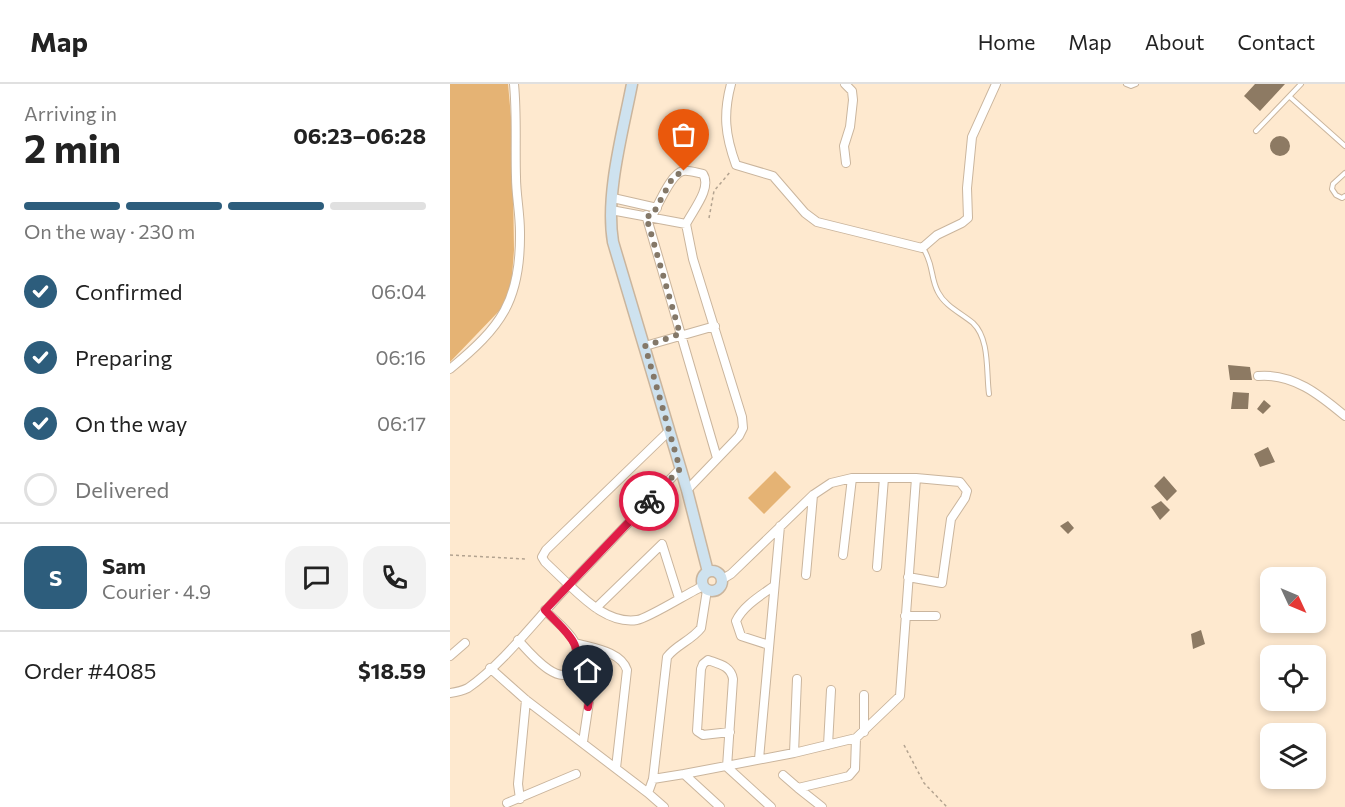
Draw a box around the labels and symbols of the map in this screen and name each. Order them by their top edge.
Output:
pin [658,109,709,171]
courier [619,471,679,531]
north arrow [1260,567,1326,633]
pin [562,645,613,707]

